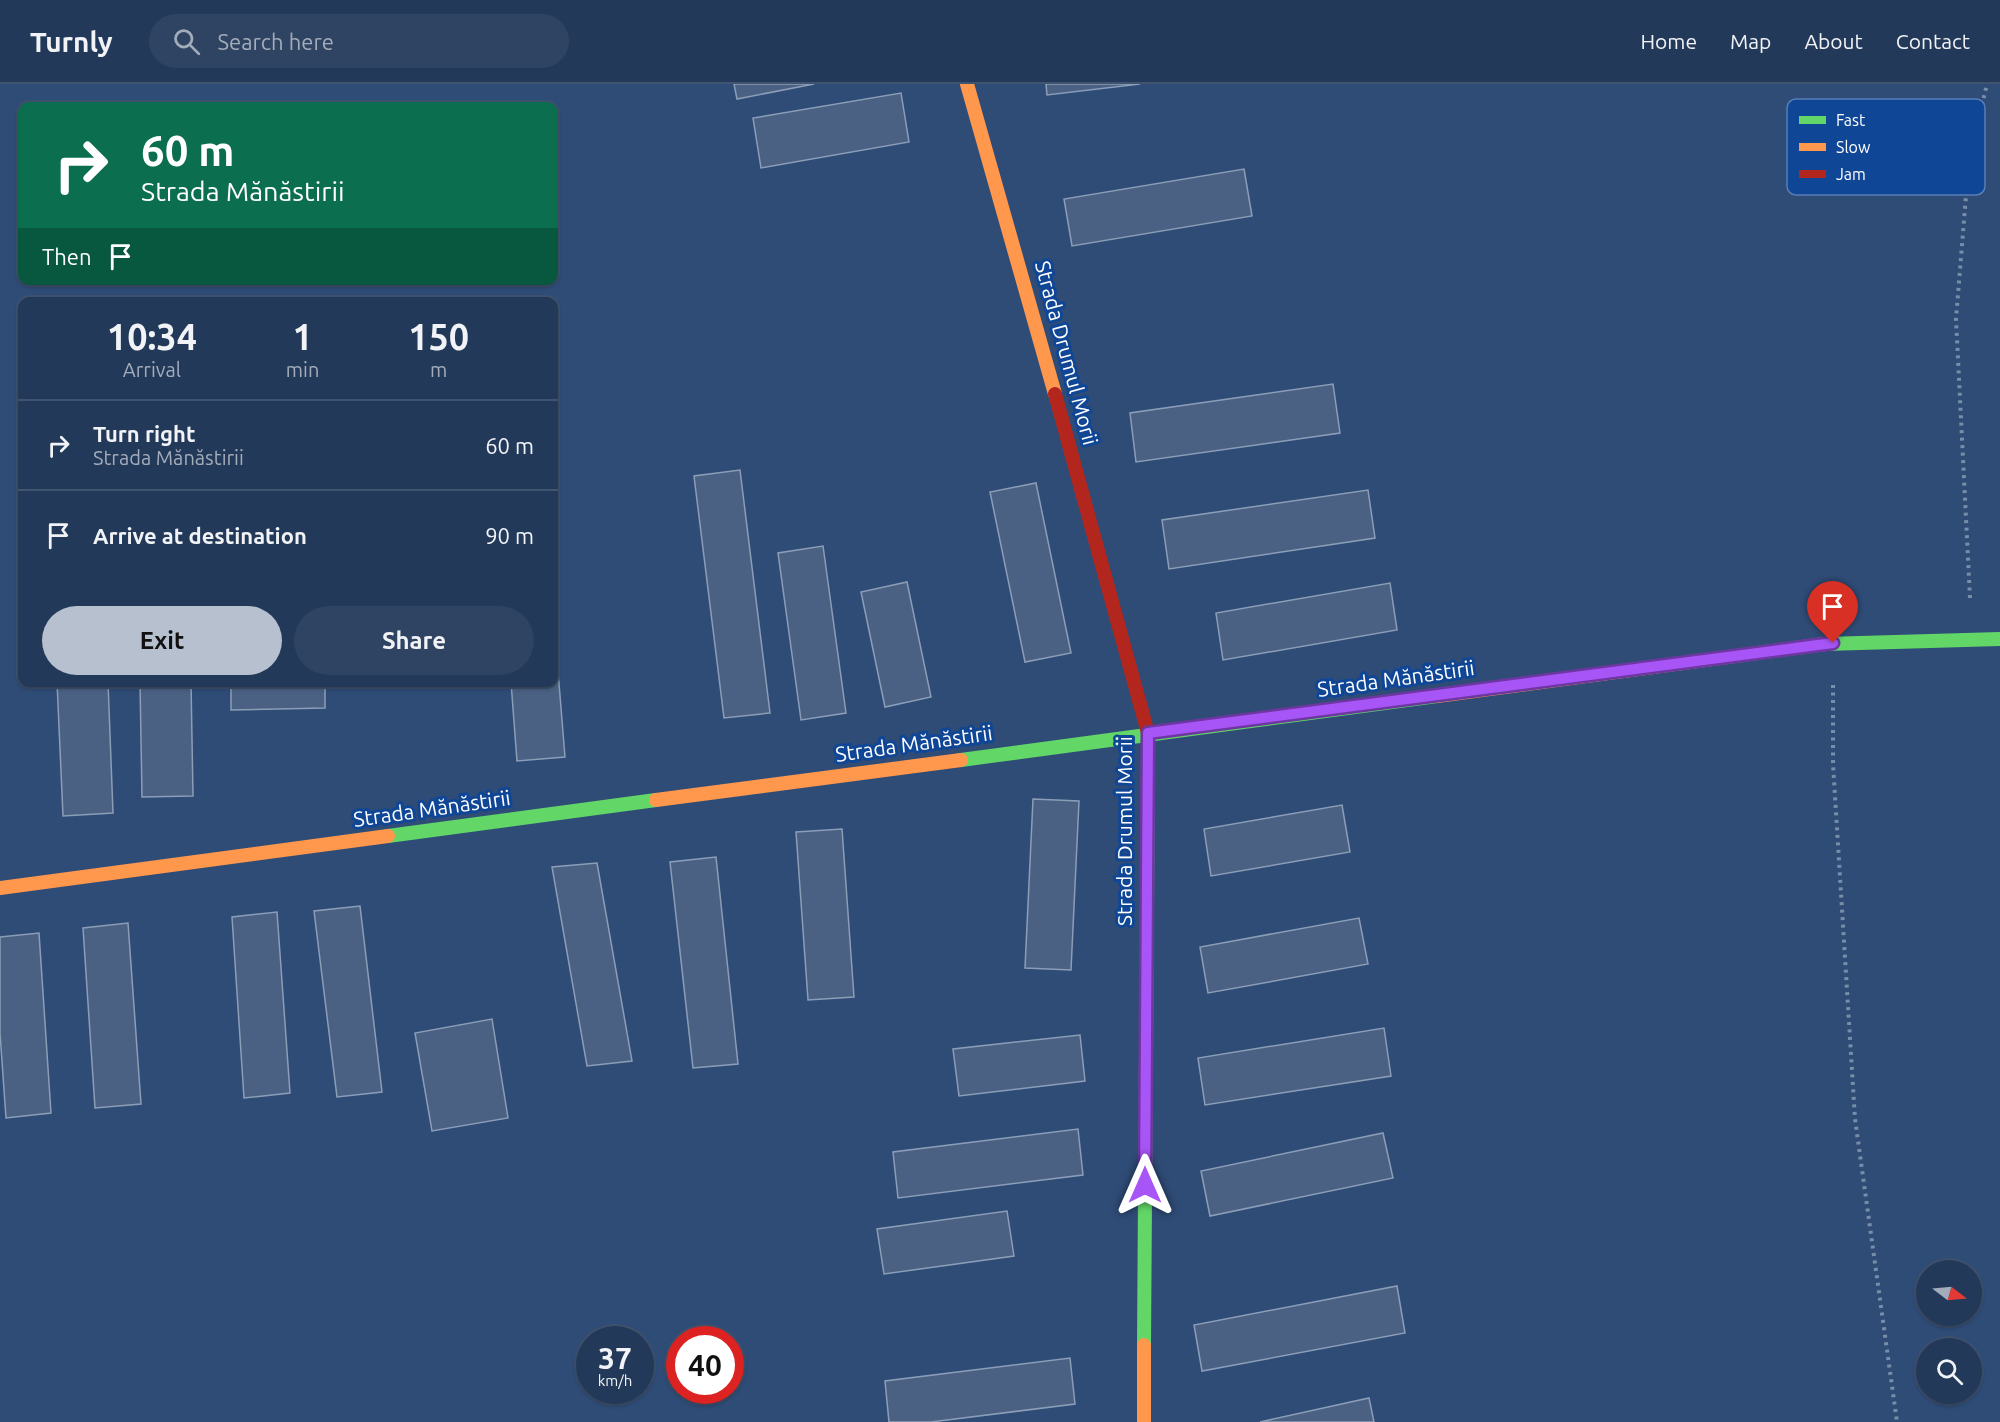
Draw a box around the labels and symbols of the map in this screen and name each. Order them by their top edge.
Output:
legend [1787,99,1985,195]
text: Fast [1836,111,1866,129]
text: Slow [1836,138,1871,156]
text: Jam [1836,165,1866,183]
street label: Strada Drumul Morii [1031,258,1103,448]
pin [1807,581,1858,643]
street label: Strada Mănăstirii [1316,655,1476,701]
street label: Strada Mănăstirii [834,720,994,766]
street label: Strada Drumul Morii [1112,736,1136,926]
street label: Strada Mănăstirii [352,785,512,831]
position arrow [1113,1153,1177,1217]
north arrow [1916,1260,1982,1326]
speed limit sign: 40 [666,1326,744,1404]

